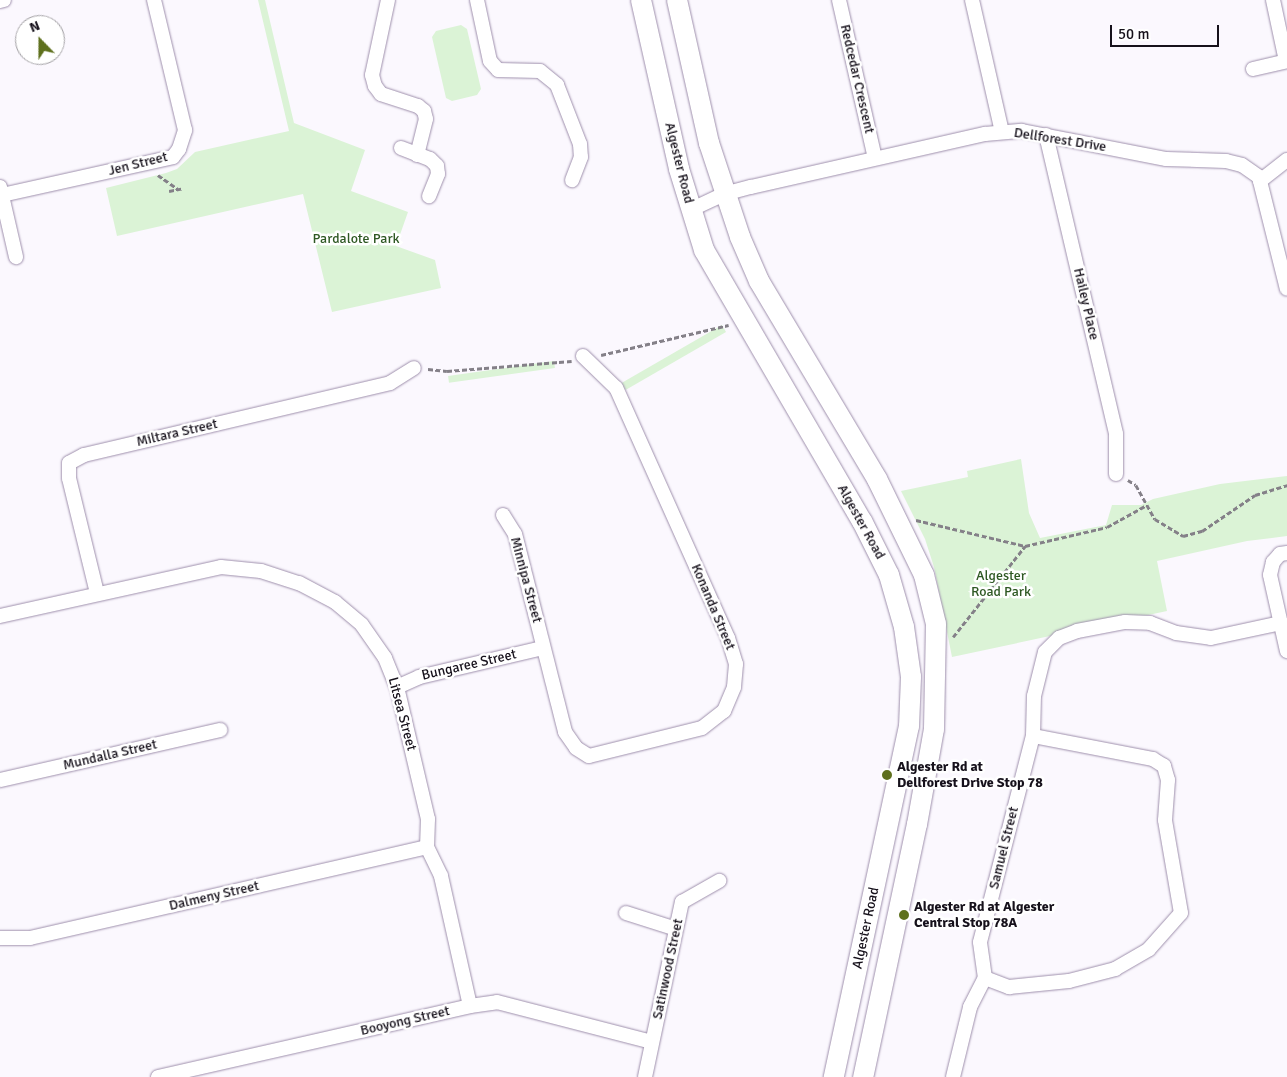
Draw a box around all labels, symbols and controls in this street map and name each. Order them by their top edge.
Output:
north arrow [15,15,65,65]
scale bar [1112,15,1221,47]
text: N [27,17,42,36]
street label: Redcedar Crescent [836,23,878,135]
text: 50 m [1118,25,1149,43]
street label: Algester Road [661,121,697,205]
street label: Dellforest Drive [1013,124,1107,156]
street label: Jen Street [107,149,169,179]
park label: Pardalote Park [312,231,400,247]
street label: Hailey Place [1070,266,1102,342]
street label: Miltara Street [135,416,219,450]
street label: Algester Road [834,482,888,562]
street label: Minnipa Street [506,535,546,625]
street label: Konanda Street [687,561,739,653]
park label: Algester Road Park [971,568,1031,600]
street label: Bungaree Street [420,646,518,684]
street label: Litsea Street [384,675,420,753]
street label: Mundalla Street [61,736,159,774]
place label: Algester Rd at Dellforest Drive Stop 78 [897,759,1043,792]
marker: Algester Rd at Dellforest Drive Stop 78 [881,769,893,781]
street label: Samuel Street [986,805,1022,891]
street label: Dalmeny Street [167,877,261,915]
street label: Algester Road [849,886,883,970]
place label: Algester Rd at Algester Central Stop 78A [914,899,1054,932]
marker: Algester Rd at Algester Central Stop 78A [898,909,910,921]
street label: Satinwood Street [649,917,687,1021]
street label: Booyong Street [359,1003,451,1039]

